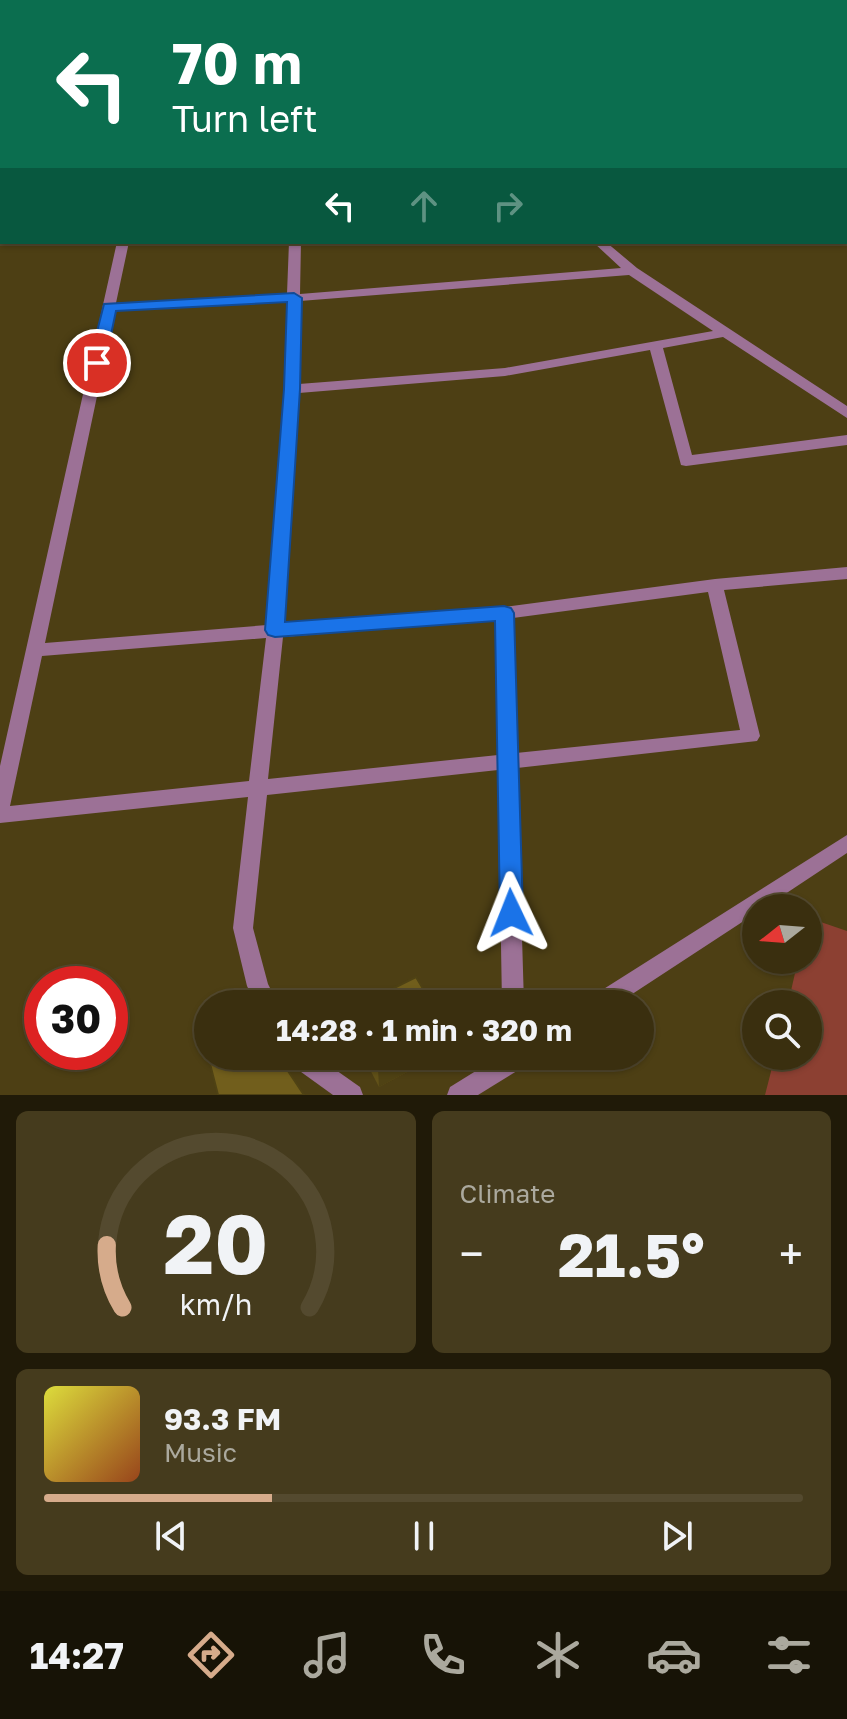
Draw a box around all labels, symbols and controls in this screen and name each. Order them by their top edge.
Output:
text: 70 m [172,29,302,96]
icon: left [40,32,144,136]
text: Turn left [172,97,318,140]
icon: left [318,184,362,228]
icon: ahead [402,184,446,228]
icon: right [486,184,530,228]
pin [63,329,131,397]
icon: arrive [75,341,119,385]
position arrow [469,871,553,955]
north arrow [742,894,822,974]
map controls [742,894,822,1070]
speed limit sign: 30 [24,966,128,1070]
button: search [742,990,822,1070]
text: 14:28 · 1 min · 320 m [276,1012,572,1048]
text: Climate [460,1178,555,1209]
text: 20 [163,1192,268,1292]
text: 21.5° [558,1218,705,1290]
text: − [460,1227,484,1280]
text: + [779,1227,803,1280]
text: km/h [179,1287,252,1321]
text: 93.3 FM [164,1401,281,1437]
text: Music [164,1437,237,1468]
icon: previous [149,1514,193,1558]
icon: pause [402,1514,446,1558]
icon: next [655,1514,699,1558]
icon: directions [183,1627,239,1683]
icon: music [299,1627,355,1683]
icon: phone [415,1627,471,1683]
icon: climate [530,1627,586,1683]
icon: car [646,1627,702,1683]
icon: filters [761,1627,817,1683]
text: 14:27 [30,1634,124,1677]

